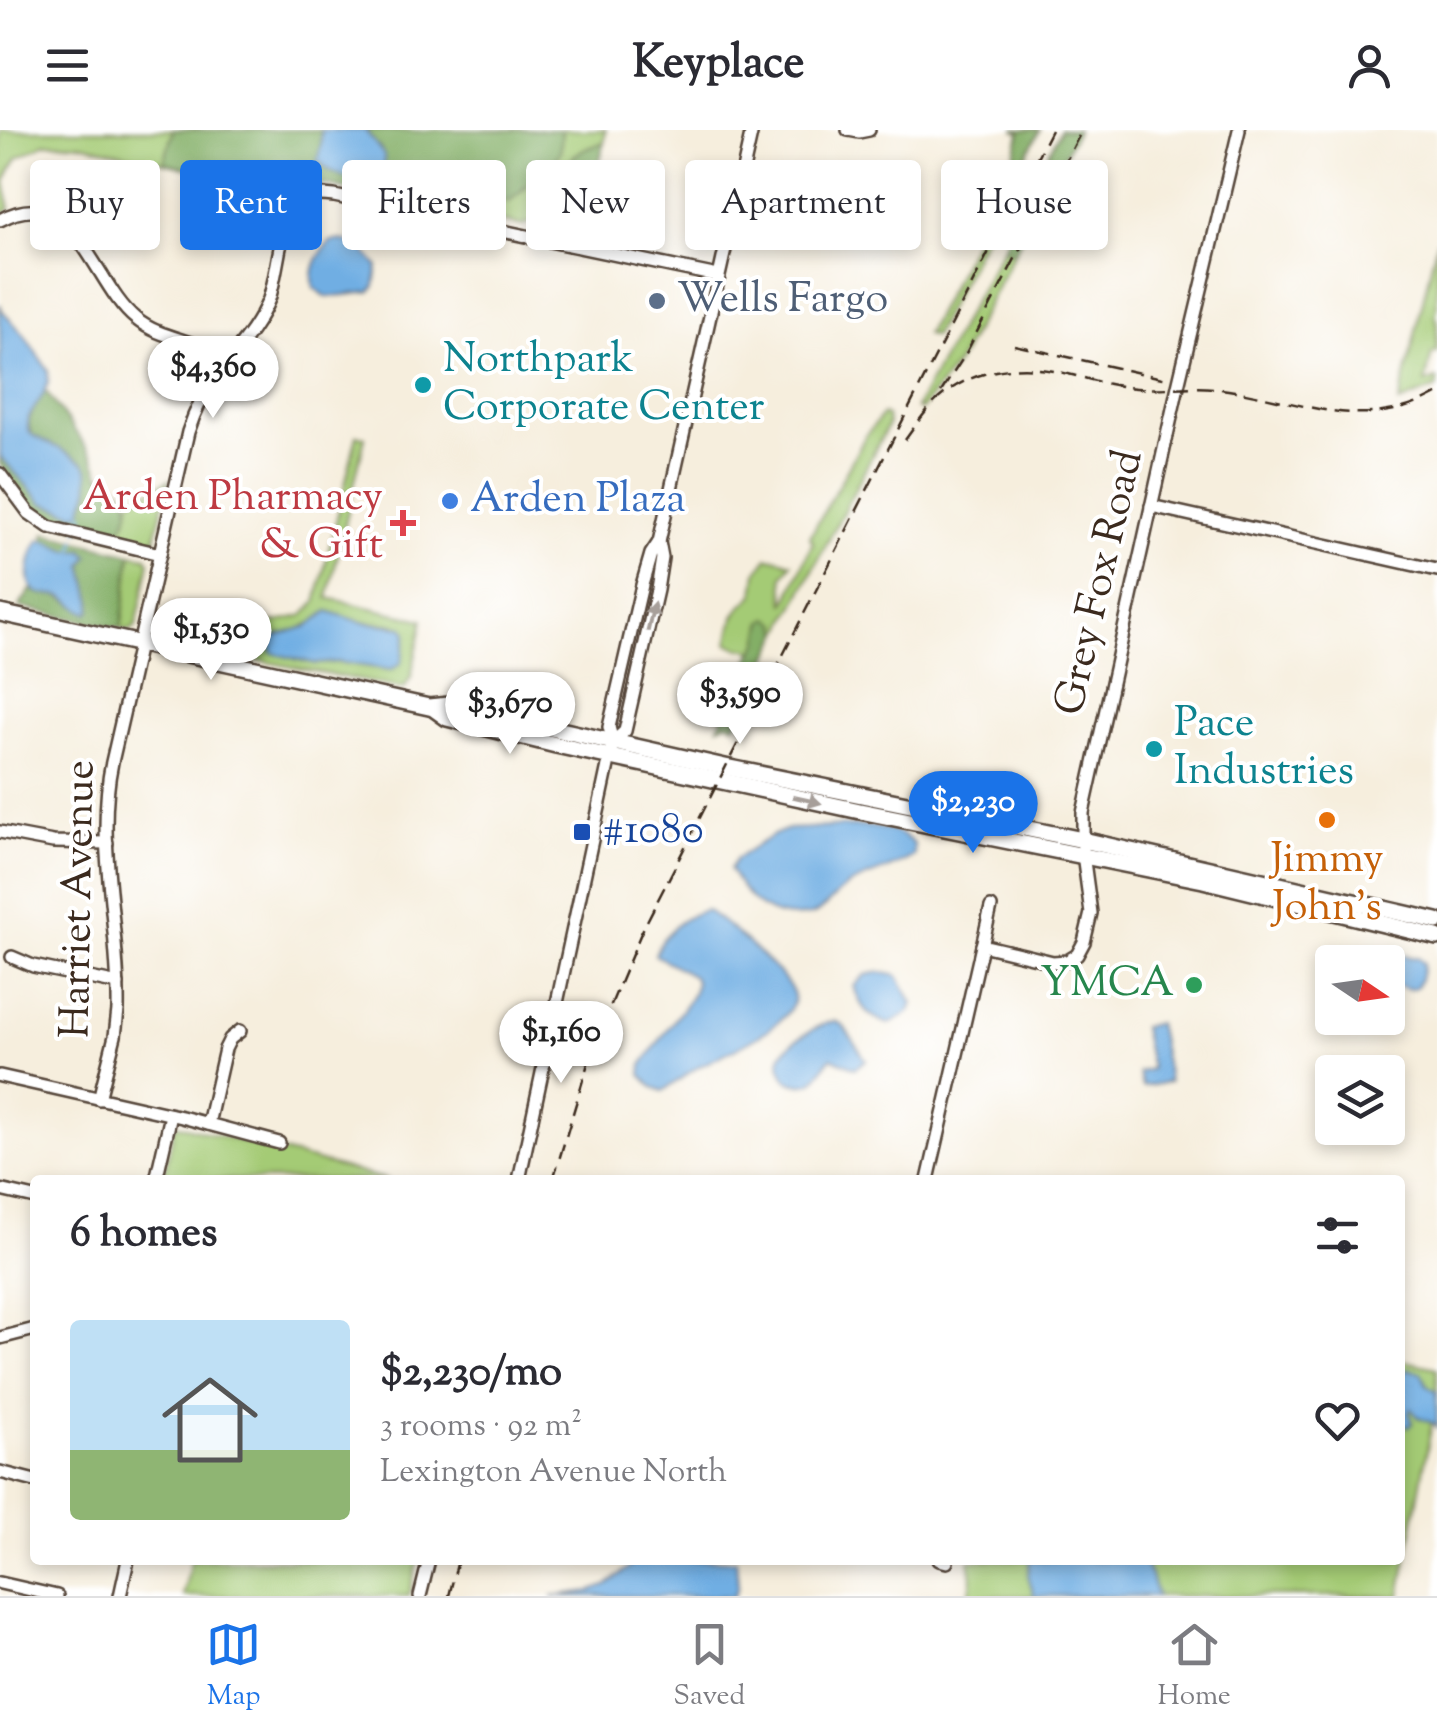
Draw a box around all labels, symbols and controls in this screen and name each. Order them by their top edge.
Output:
text: Keyplace [632,33,805,98]
icon: menu [40,38,95,93]
icon: person [1342,38,1397,93]
chip: Buy [30,160,160,250]
chip: Rent [180,160,322,250]
chip: Filters [342,160,506,250]
chip: New [526,160,665,250]
chip: Apartment [685,160,921,250]
chip: House [941,160,1108,250]
place label: Wells Fargo [677,271,888,331]
marker: Wells Fargo [646,290,668,312]
place label: Northpark Corporate Center [443,331,765,439]
pin: $4,360 [132,336,294,421]
text: $4,360 [170,345,256,391]
marker: Northpark Corporate Center [412,374,434,396]
street label: Grey Fox Road [1041,444,1161,722]
place label: Arden Pharmacy & Gift [82,469,383,577]
place label: Arden Plaza [470,471,686,531]
marker: Arden Plaza [439,490,461,512]
marker: Arden Pharmacy & Gift [392,512,414,534]
pin: $1,530 [130,598,292,683]
one-way arrow [644,601,659,632]
text: $1,530 [172,607,250,653]
pin: $3,590 [659,662,821,747]
text: $3,590 [699,671,781,717]
pin: $3,670 [429,672,591,757]
text: $3,670 [467,681,553,727]
place label: Pace Industries [1174,695,1354,803]
marker: Pace Industries [1143,738,1165,760]
street label: Harriet Avenue [48,759,112,1039]
pin: $2,230 [892,771,1054,856]
text: $2,230 [931,780,1015,826]
one-way arrow [792,792,823,808]
place label: #1080 [602,802,704,862]
marker: Jimmy John's [1316,809,1338,831]
marker: #1080 [571,821,593,843]
place label: Jimmy John's [1268,831,1384,939]
north arrow [1315,945,1405,1035]
map controls [1315,945,1405,1145]
place label: YMCA [1040,955,1174,1015]
marker: YMCA [1183,974,1205,996]
pin: $1,160 [480,1001,642,1086]
text: $1,160 [521,1010,601,1056]
button: layers [1315,1055,1405,1145]
text: 6 homes [70,1205,217,1265]
icon: filters [1310,1208,1365,1263]
text: $2,230/mo [380,1344,562,1404]
icon: home [150,1360,270,1480]
icon: heart [1310,1393,1365,1448]
text: 3 rooms · 92 m² [380,1404,582,1450]
text: Lexington Avenue North [380,1450,727,1496]
tab: Map [206,1617,261,1717]
tab: Saved [673,1617,745,1717]
tab: Home [1157,1617,1231,1717]

